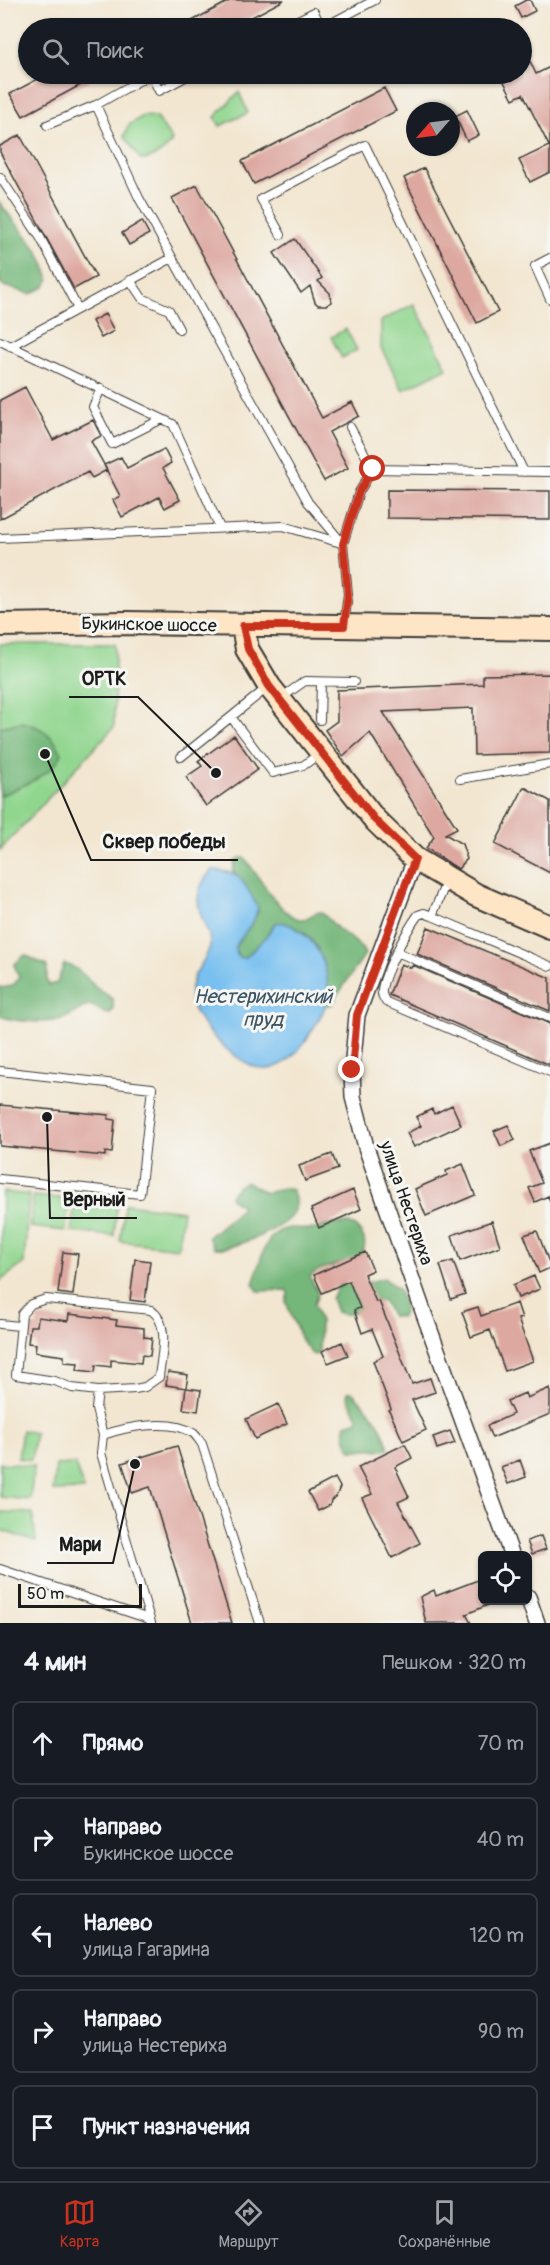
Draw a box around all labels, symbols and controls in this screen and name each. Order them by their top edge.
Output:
search box [18,18,532,84]
icon: search [39,35,72,68]
text: Поиск [87,37,144,65]
north arrow [406,102,460,156]
route start [359,455,385,481]
street label: Букинское шоссе [81,612,217,638]
callout: ОРТК [69,659,138,697]
text: ОРТК [81,666,127,691]
callout: Сквер победы [91,822,238,860]
text: Сквер победы [102,829,226,854]
water label: Нестерихинский пруд [194,984,334,1032]
route end [338,1056,364,1082]
street label: улица Нестериха [374,1137,438,1268]
callout: Верный [50,1180,137,1218]
text: Верный [62,1187,126,1212]
callout: Мари [47,1525,113,1563]
text: Мари [59,1532,101,1557]
map controls [478,1551,532,1605]
button: locate [478,1551,532,1605]
scale bar [18,1581,142,1608]
text: 50 m [27,1584,64,1604]
text: 4 мин [24,1646,86,1678]
text: Пешком · 320 m [383,1650,526,1675]
icon: ahead [26,1727,59,1760]
text: Прямо [83,1729,143,1757]
text: 70 m [478,1731,524,1756]
text: Направо [83,1813,162,1841]
icon: right [26,1823,59,1856]
text: 40 m [477,1827,524,1852]
text: Букинское шоссе [83,1841,233,1866]
text: Налево [83,1909,152,1937]
icon: left [26,1919,59,1952]
text: 120 m [469,1923,524,1948]
text: улица Гагарина [83,1937,210,1962]
text: Направо [83,2005,162,2033]
icon: right [26,2015,59,2048]
text: 90 m [478,2019,524,2044]
text: улица Нестериха [83,2033,227,2058]
icon: arrive [26,2111,59,2144]
text: Пункт назначения [83,2113,250,2141]
tab: Карта [60,2196,99,2252]
tab: Маршрут [219,2196,279,2252]
tab: Сохранённые [398,2196,490,2252]

